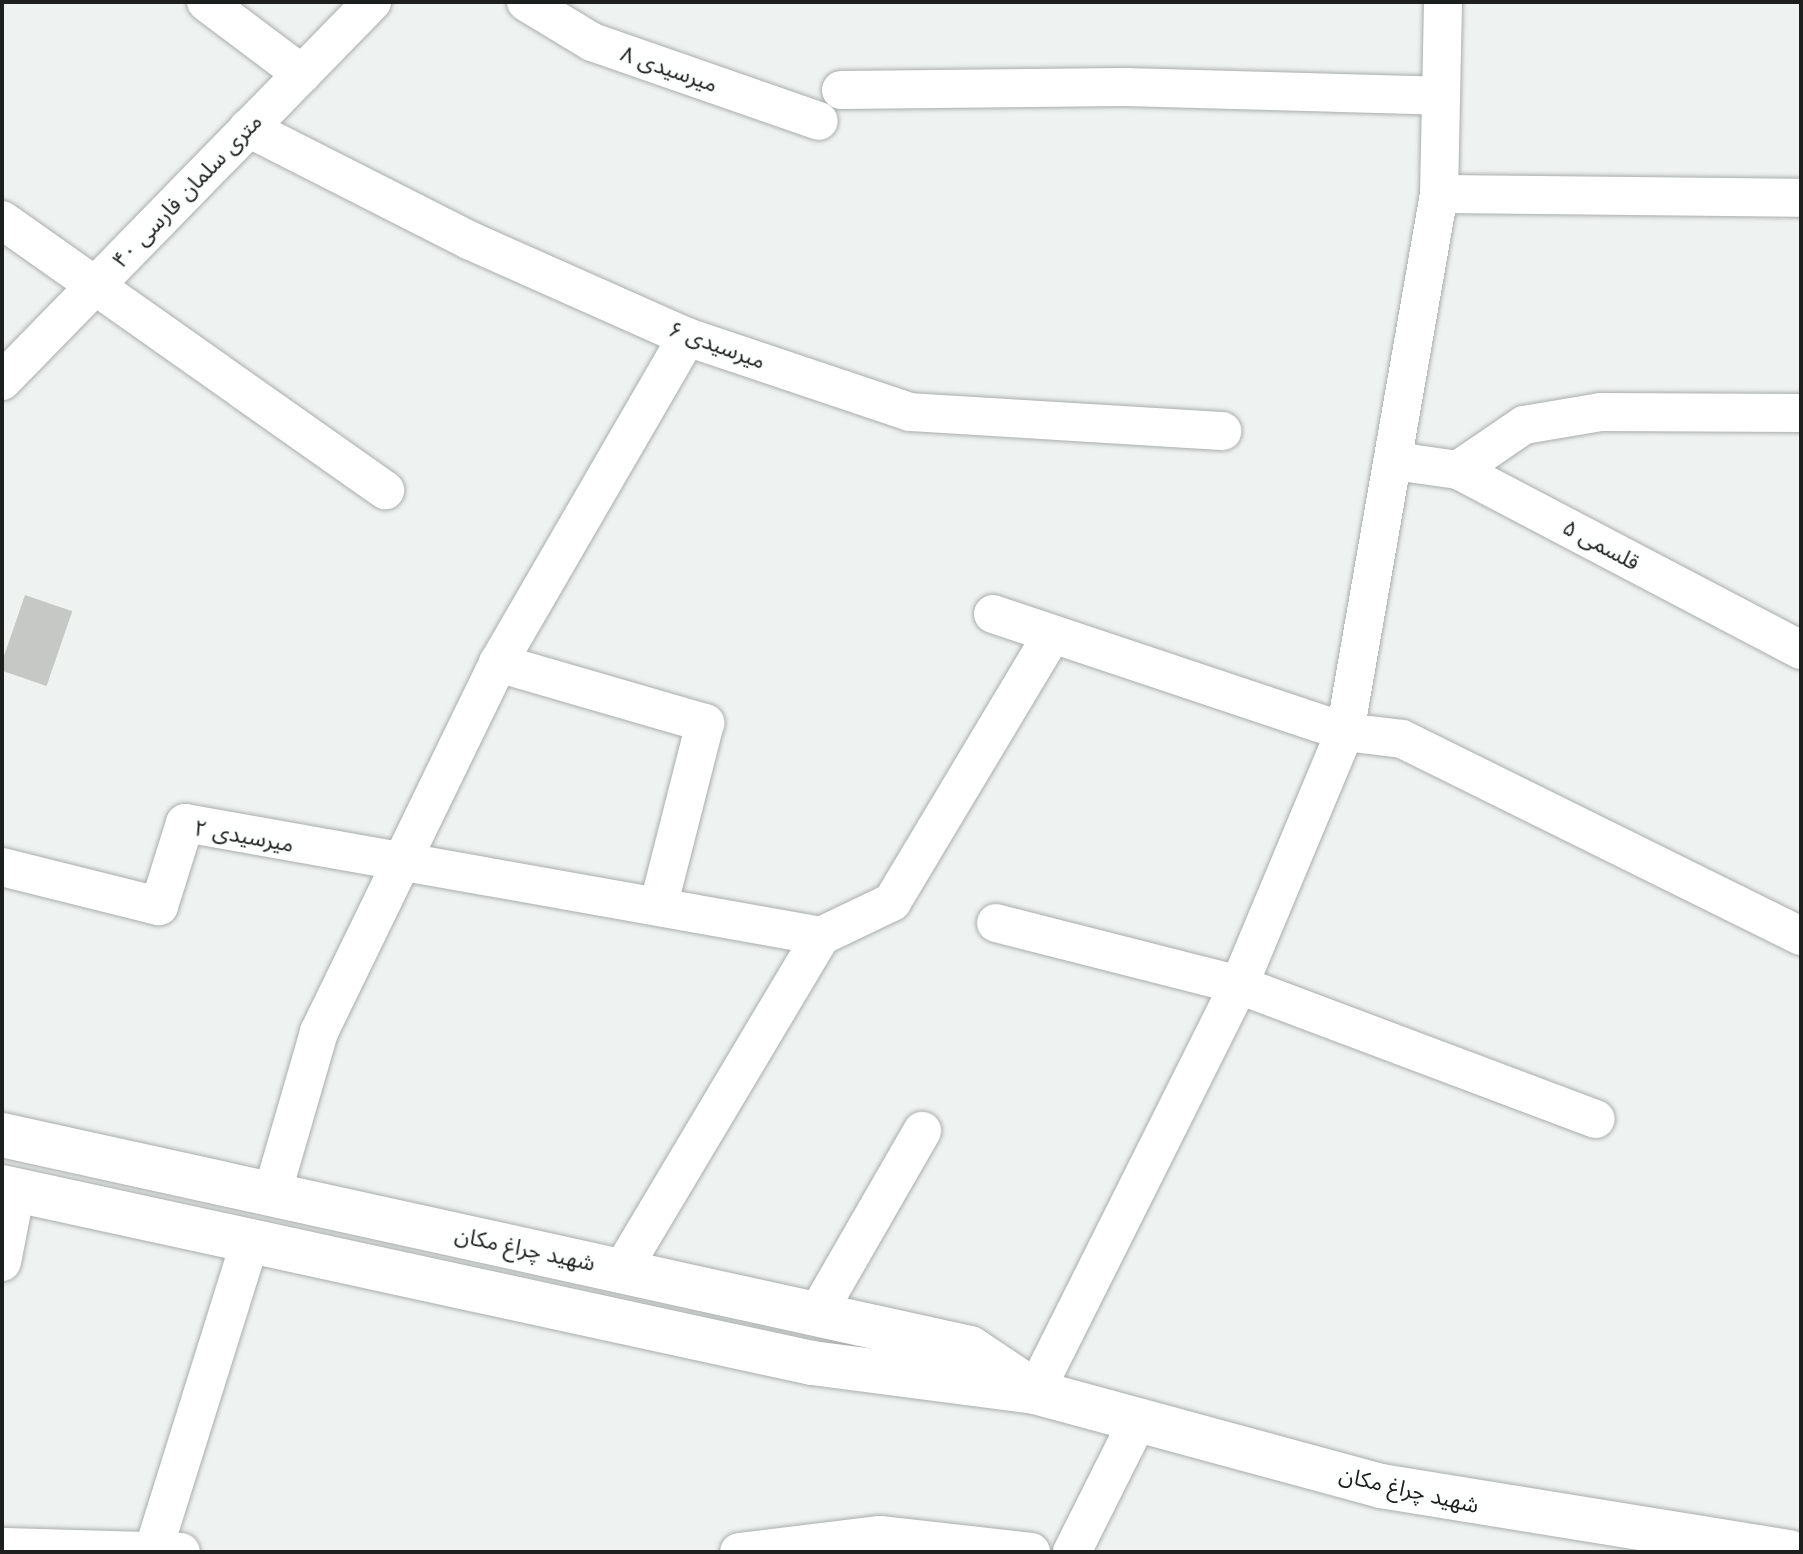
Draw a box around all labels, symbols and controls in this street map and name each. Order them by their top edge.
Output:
street label: میرسیدی ۸ [617,40,721,98]
street label: ۴۰ متری سلمان فارسی [107,108,267,274]
street label: میرسیدی ۶ [665,315,769,375]
street label: قلسمی ۵ [1558,514,1644,576]
street label: میرسیدی ۲ [192,814,296,858]
street label: شهید چراغ مکان [453,1221,597,1277]
street label: شهید چراغ مکان [1337,1461,1481,1519]

